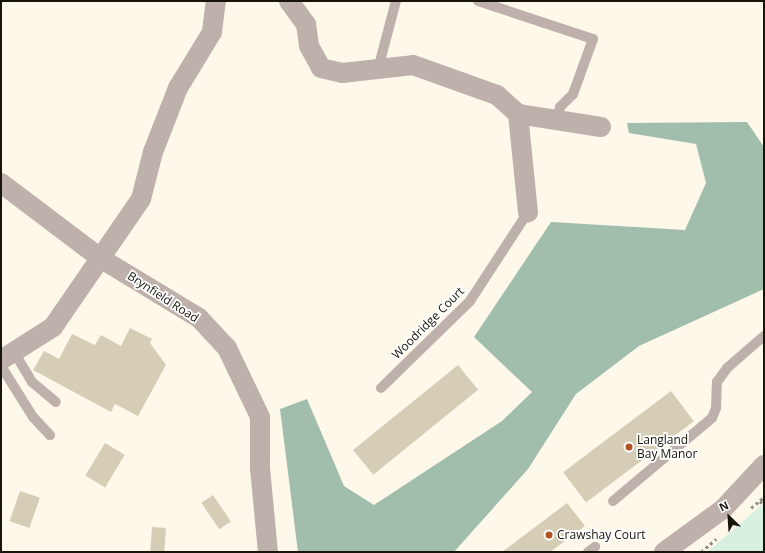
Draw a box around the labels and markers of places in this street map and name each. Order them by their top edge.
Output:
place label: Langland Bay Manor [637,433,697,461]
marker: Langland Bay Manor [624,442,634,452]
place label: Crawshay Court [557,528,646,542]
marker: Crawshay Court [544,530,554,540]

